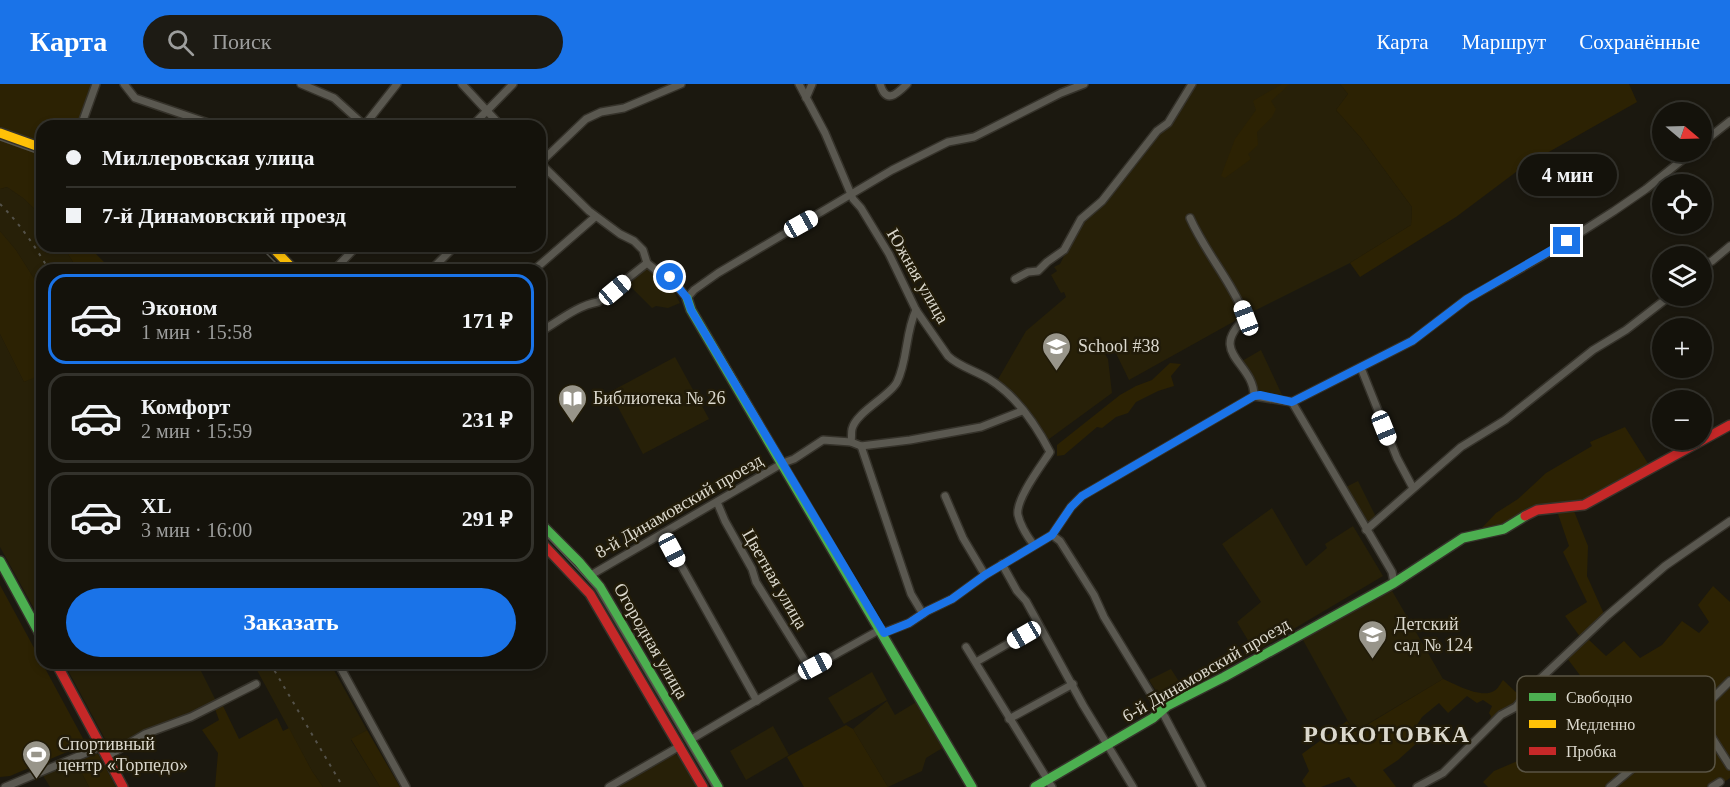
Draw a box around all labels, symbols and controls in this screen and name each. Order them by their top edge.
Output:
search box [143,15,563,69]
text: Карта [30,26,107,57]
icon: search [164,26,197,59]
text: Поиск [212,29,271,54]
text: Карта [1377,30,1429,54]
text: Маршрут [1462,30,1546,54]
text: Сохранённые [1579,30,1700,54]
north arrow [1652,102,1712,162]
map controls [1652,102,1712,450]
text: Миллеровская улица [102,145,314,170]
callout: 4 мин [1518,154,1616,196]
text: 4 мин [1542,164,1593,186]
button: locate [1652,174,1712,234]
text: 7-й Динамовский проезд [102,203,346,228]
car [781,207,821,241]
street label: Южная улица [883,225,953,327]
route end [1553,227,1580,254]
button: layers [1652,246,1712,306]
route start [656,263,683,290]
car [595,272,635,308]
icon: car [69,292,123,346]
text: Эконом [141,295,218,320]
car [1231,298,1261,338]
text: 171 ₽ [462,308,513,333]
button: + [1652,318,1712,378]
text: 1 мин · 15:58 [141,321,252,343]
school or university icon: School #38 [1041,330,1073,372]
place label: School #38 [1078,336,1160,356]
library icon: Библиотека № 26 [556,382,588,424]
place label: Библиотека № 26 [593,388,726,408]
button: − [1652,390,1712,450]
icon: car [69,391,123,445]
text: Комфорт [141,394,230,419]
text: 231 ₽ [462,407,513,432]
car [1369,408,1399,448]
text: 2 мин · 15:59 [141,420,252,442]
street label: 8-й Динамовский проезд [592,450,766,562]
icon: car [69,490,123,544]
text: XL [141,493,172,518]
text: 291 ₽ [462,506,513,531]
text: 3 мин · 16:00 [141,519,252,541]
street label: Цветная улица [738,525,812,633]
car [656,530,688,570]
street label: Огородная улица [610,580,692,702]
button: Заказать [66,588,516,657]
street label: 6-й Динамовский проезд [1119,614,1293,726]
place label: Детский сад № 124 [1394,614,1473,655]
car [1004,618,1044,652]
school or university icon: Детский сад № 124 [1357,618,1389,660]
car [795,650,835,682]
legend [1517,676,1715,772]
text: Свободно [1566,689,1633,707]
text: Медленно [1566,716,1635,734]
district label: РОКОТОВКА [1303,721,1471,747]
place label: Спортивный центр «Торпедо» [58,734,188,775]
sports icon: Спортивный центр «Торпедо» [21,738,53,780]
text: Пробка [1566,743,1616,761]

